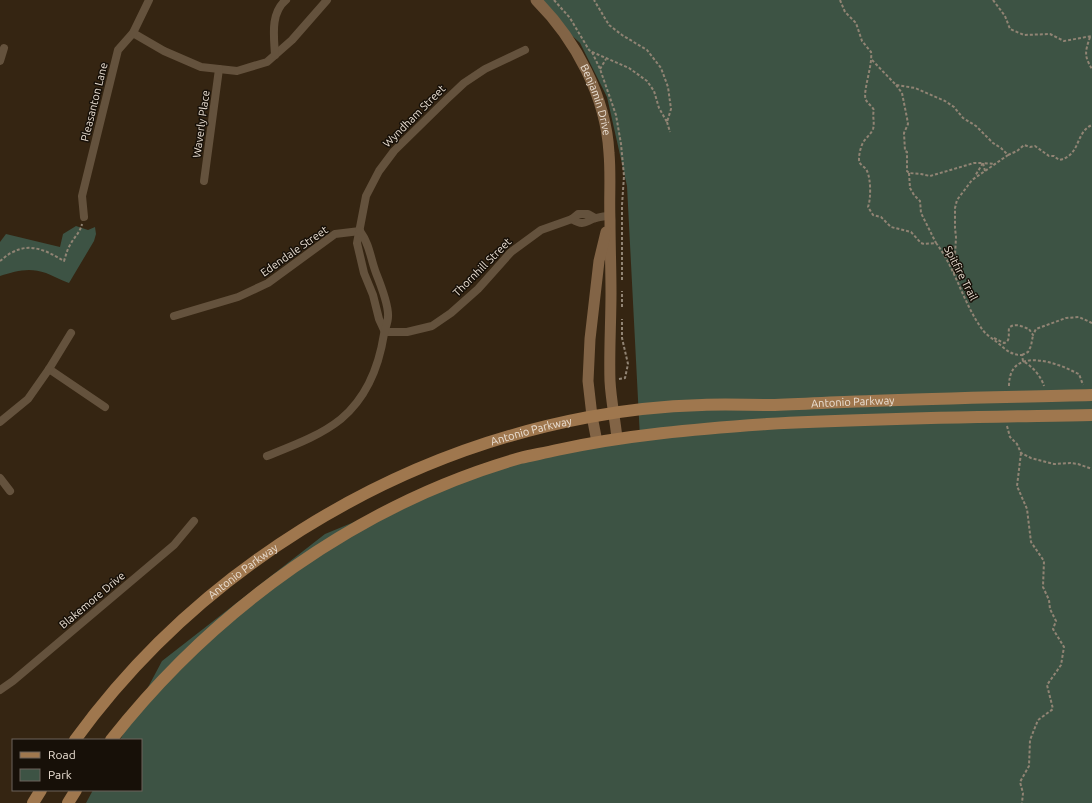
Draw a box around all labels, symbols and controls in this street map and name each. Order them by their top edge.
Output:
street label: Pleasanton Lane [78,61,110,143]
street label: Benjamin Drive [578,62,613,136]
street label: Wyndham Street [380,82,448,150]
street label: Waverly Place [190,89,212,159]
street label: Edendale Street [258,223,330,279]
street label: Thornhill Street [450,235,514,299]
street label: Spitfire Trail [942,244,980,303]
street label: Antonio Parkway [811,394,895,409]
street label: Antonio Parkway [489,414,574,448]
street label: Antonio Parkway [206,541,280,601]
street label: Blakemore Drive [57,569,127,631]
legend [12,739,142,791]
text: Road [48,748,76,761]
text: Park [48,768,72,781]

